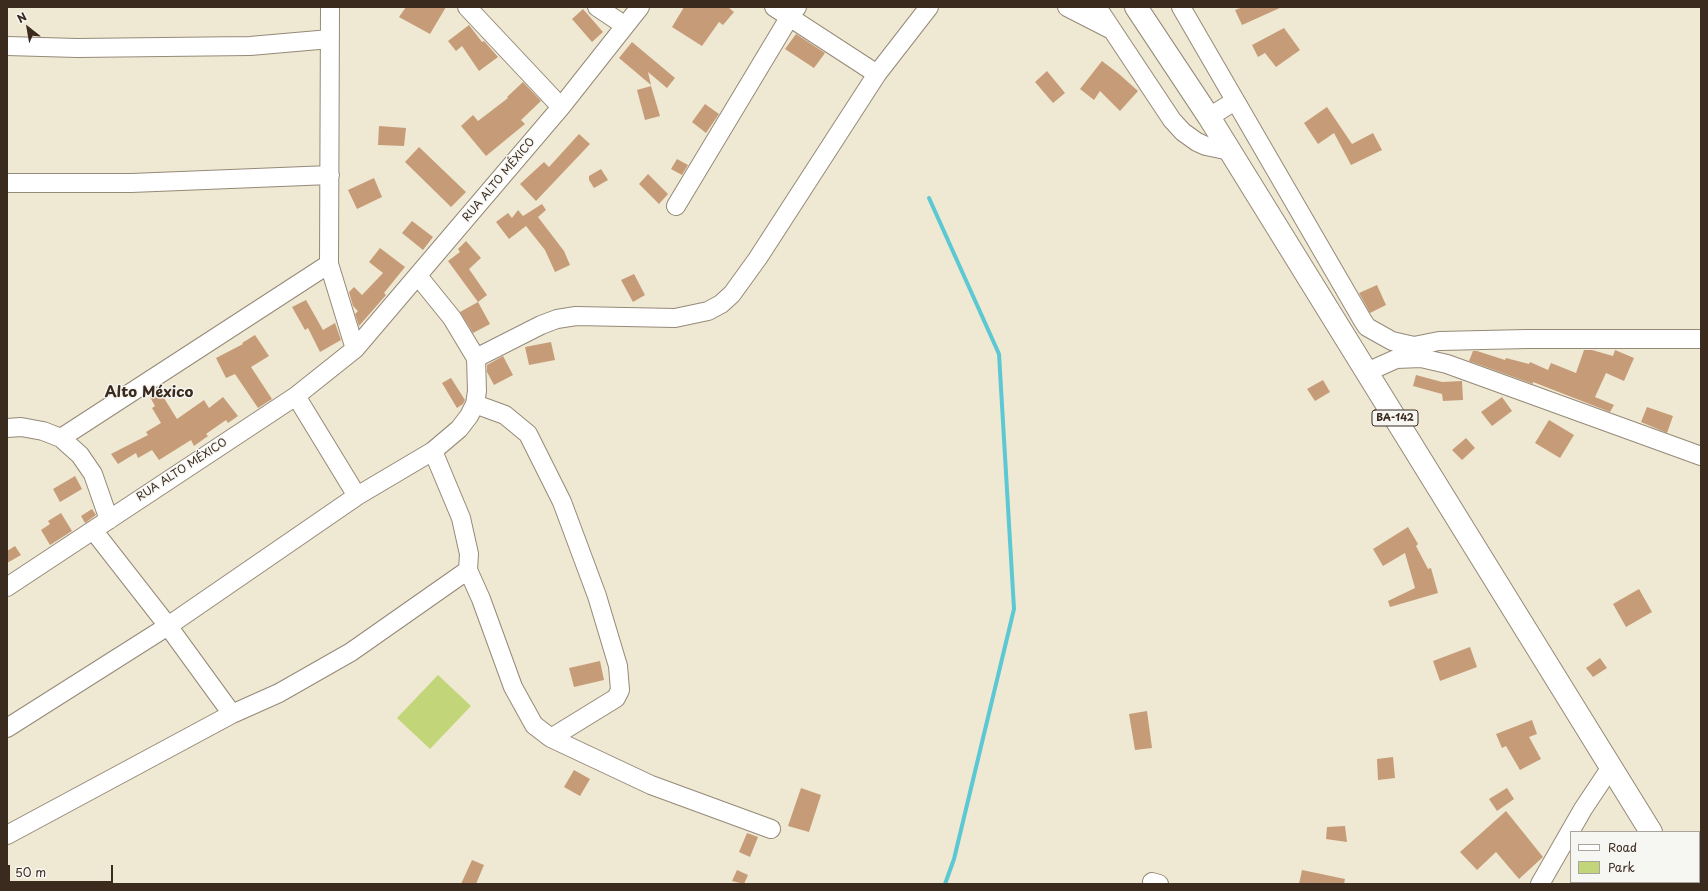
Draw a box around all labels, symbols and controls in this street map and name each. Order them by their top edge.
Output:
north arrow [8,8,48,48]
text: N [13,8,30,27]
street label: RUA ALTO MÉXICO [460,135,538,225]
district label: Alto México [105,384,193,402]
road number: BA-142 [1372,410,1418,426]
street label: RUA ALTO MÉXICO [134,436,230,504]
legend [1570,831,1700,883]
text: Road [1608,838,1637,856]
scale bar [10,857,115,883]
text: Park [1608,858,1635,876]
text: 50 m [15,863,46,881]

